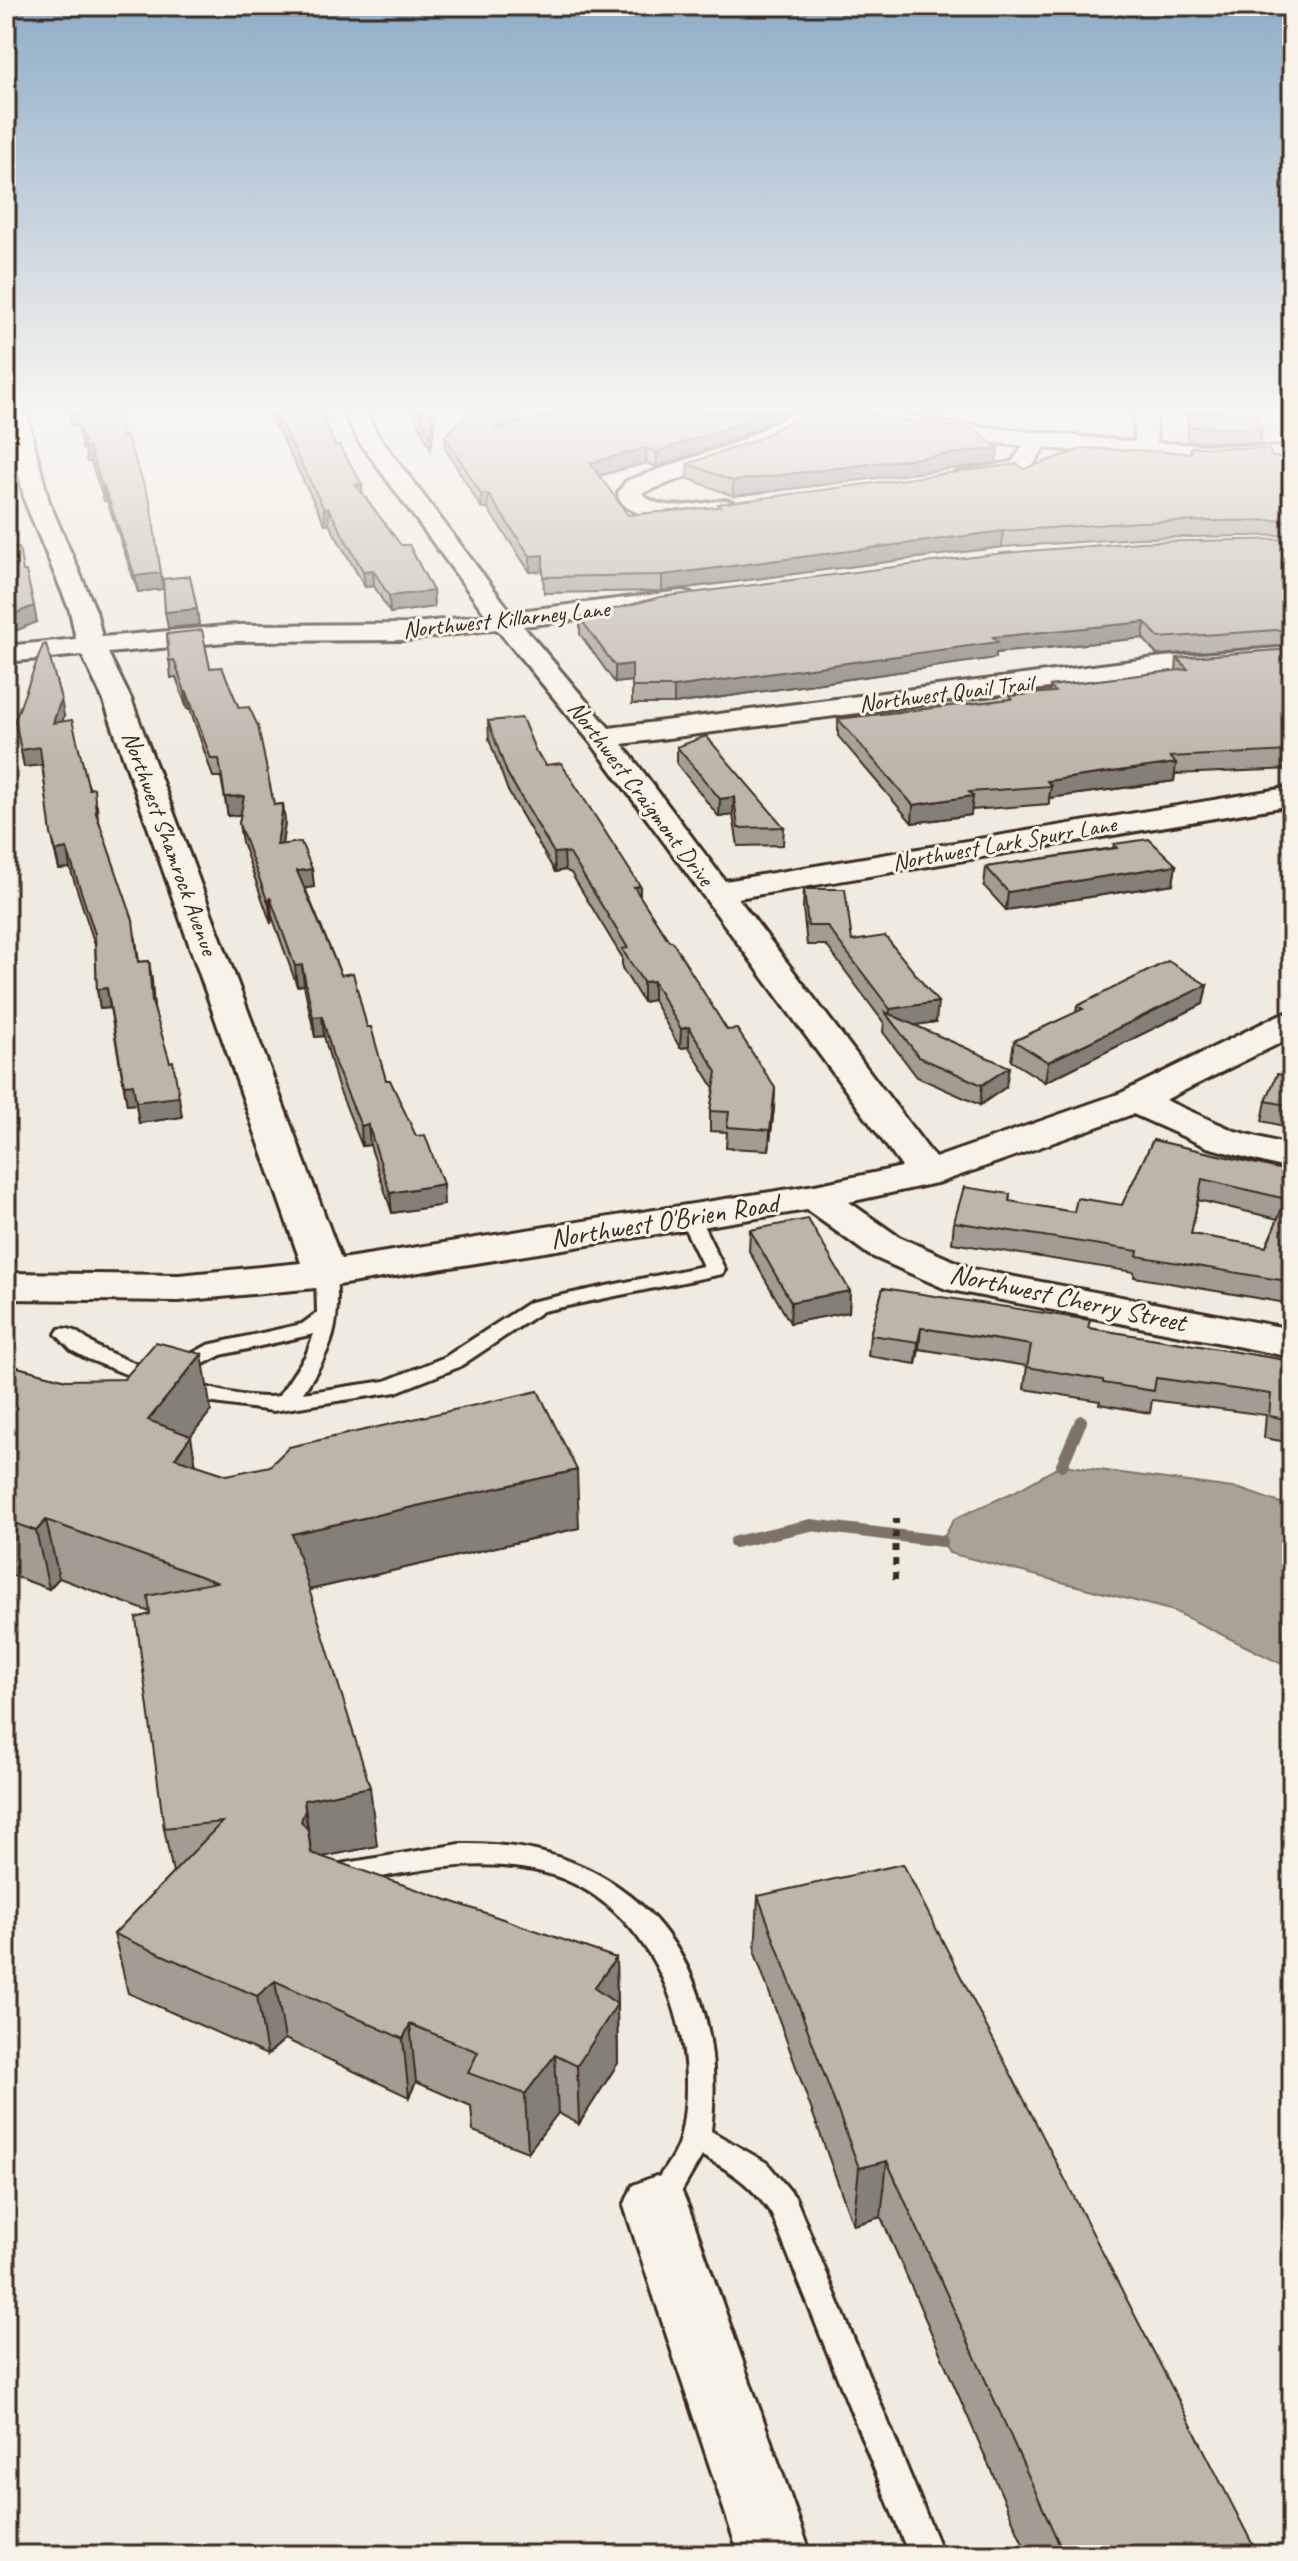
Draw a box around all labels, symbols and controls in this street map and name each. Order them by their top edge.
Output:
street label: Northwest Killarney Lane [401,593,613,645]
street label: Northwest Quail Trail [857,667,1039,719]
street label: Northwest Craigmont Drive [561,694,722,893]
street label: Northwest Shamrock Avenue [116,727,225,961]
street label: Northwest Lark Spurr Lane [890,808,1120,877]
street label: Northwest O'Brien Road [547,1185,785,1256]
street label: Northwest Cherry Street [947,1255,1192,1340]

